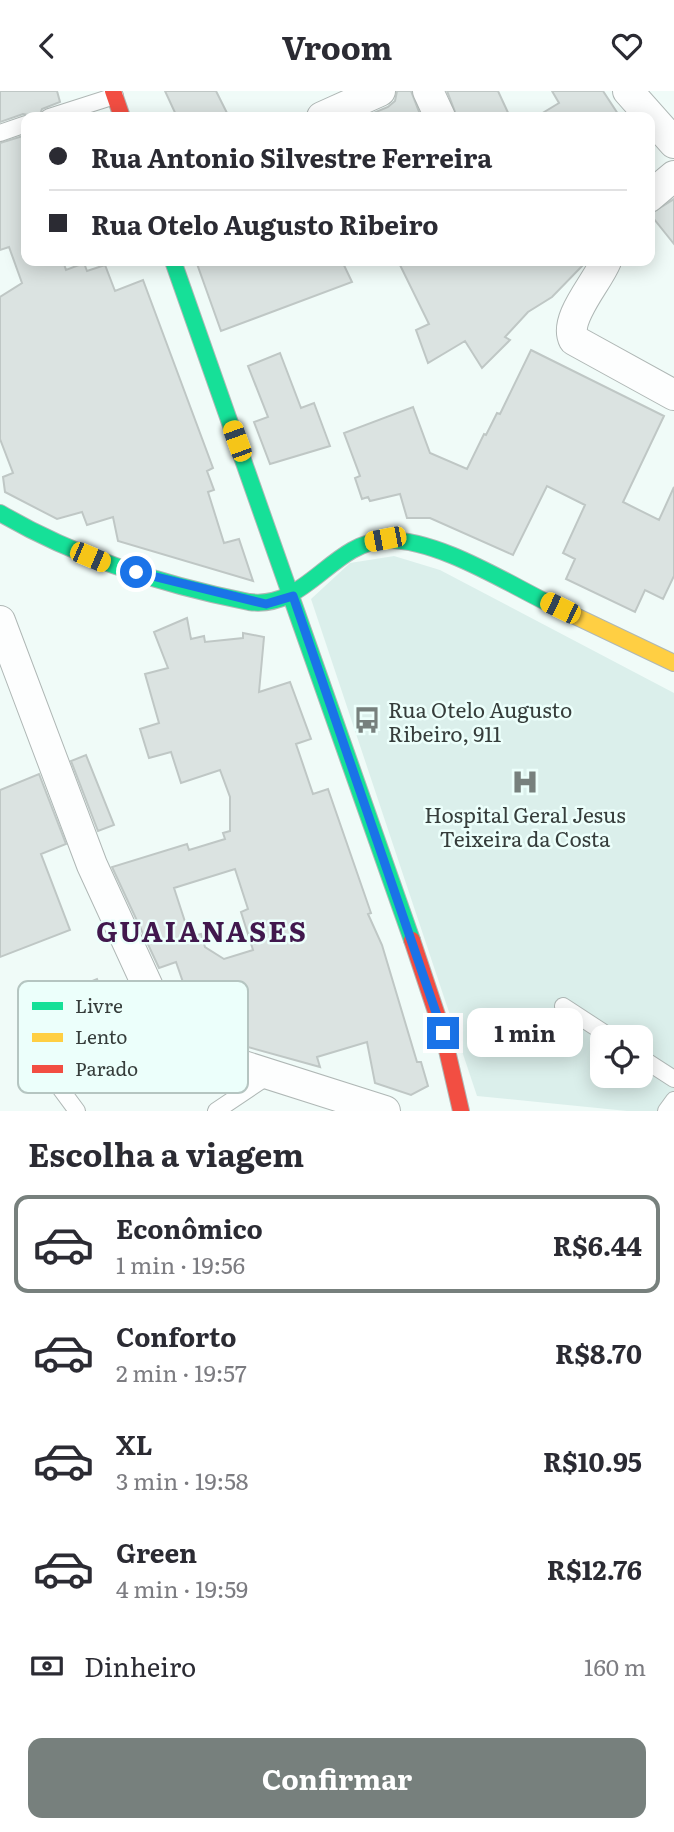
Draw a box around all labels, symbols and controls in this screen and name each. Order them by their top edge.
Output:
text: Vroom [282,22,392,70]
icon: back [28,27,66,65]
icon: heart [608,27,646,65]
text: Rua Antonio Silvestre Ferreira [91,137,492,176]
text: Rua Otelo Augusto Ribeiro [91,204,439,243]
car [220,418,255,464]
car [363,525,408,553]
car [67,539,114,575]
route start [120,556,152,588]
car [537,589,584,627]
place label: Rua Otelo Augusto Ribeiro, 911 [388,693,572,748]
bus stop icon: Rua Otelo Augusto Ribeiro, 911 [352,705,382,735]
hospital icon: Hospital Geral Jesus Teixeira da Costa [510,767,540,797]
place label: Hospital Geral Jesus Teixeira da Costa [424,798,626,853]
district label: GUAIANASES [96,909,308,951]
legend [18,981,248,1093]
text: Livre [75,991,123,1019]
callout: 1 min [467,1009,583,1058]
text: 1 min [494,1015,556,1049]
route end [427,1017,459,1049]
text: Lento [75,1022,128,1050]
map controls [590,1025,653,1088]
button: locate [590,1025,653,1088]
text: Parado [75,1054,138,1082]
text: Escolha a viagem [28,1129,304,1177]
text: Econômico [116,1208,263,1247]
icon: car [32,1213,95,1276]
text: R$6.44 [553,1225,642,1264]
text: 1 min · 19:56 [116,1247,245,1281]
text: Conforto [116,1316,236,1355]
icon: car [32,1321,95,1384]
text: R$8.70 [555,1333,642,1372]
text: 2 min · 19:57 [116,1355,247,1389]
text: XL [116,1424,153,1463]
icon: car [32,1429,95,1492]
text: R$10.95 [543,1441,642,1480]
text: 3 min · 19:58 [116,1463,249,1497]
text: Green [116,1532,197,1571]
icon: car [32,1537,95,1600]
text: R$12.76 [547,1549,642,1588]
text: 4 min · 19:59 [116,1571,248,1605]
text: Dinheiro [84,1646,196,1685]
icon: cash [28,1647,66,1685]
text: 160 m [584,1649,646,1683]
button: Confirmar [28,1738,646,1818]

